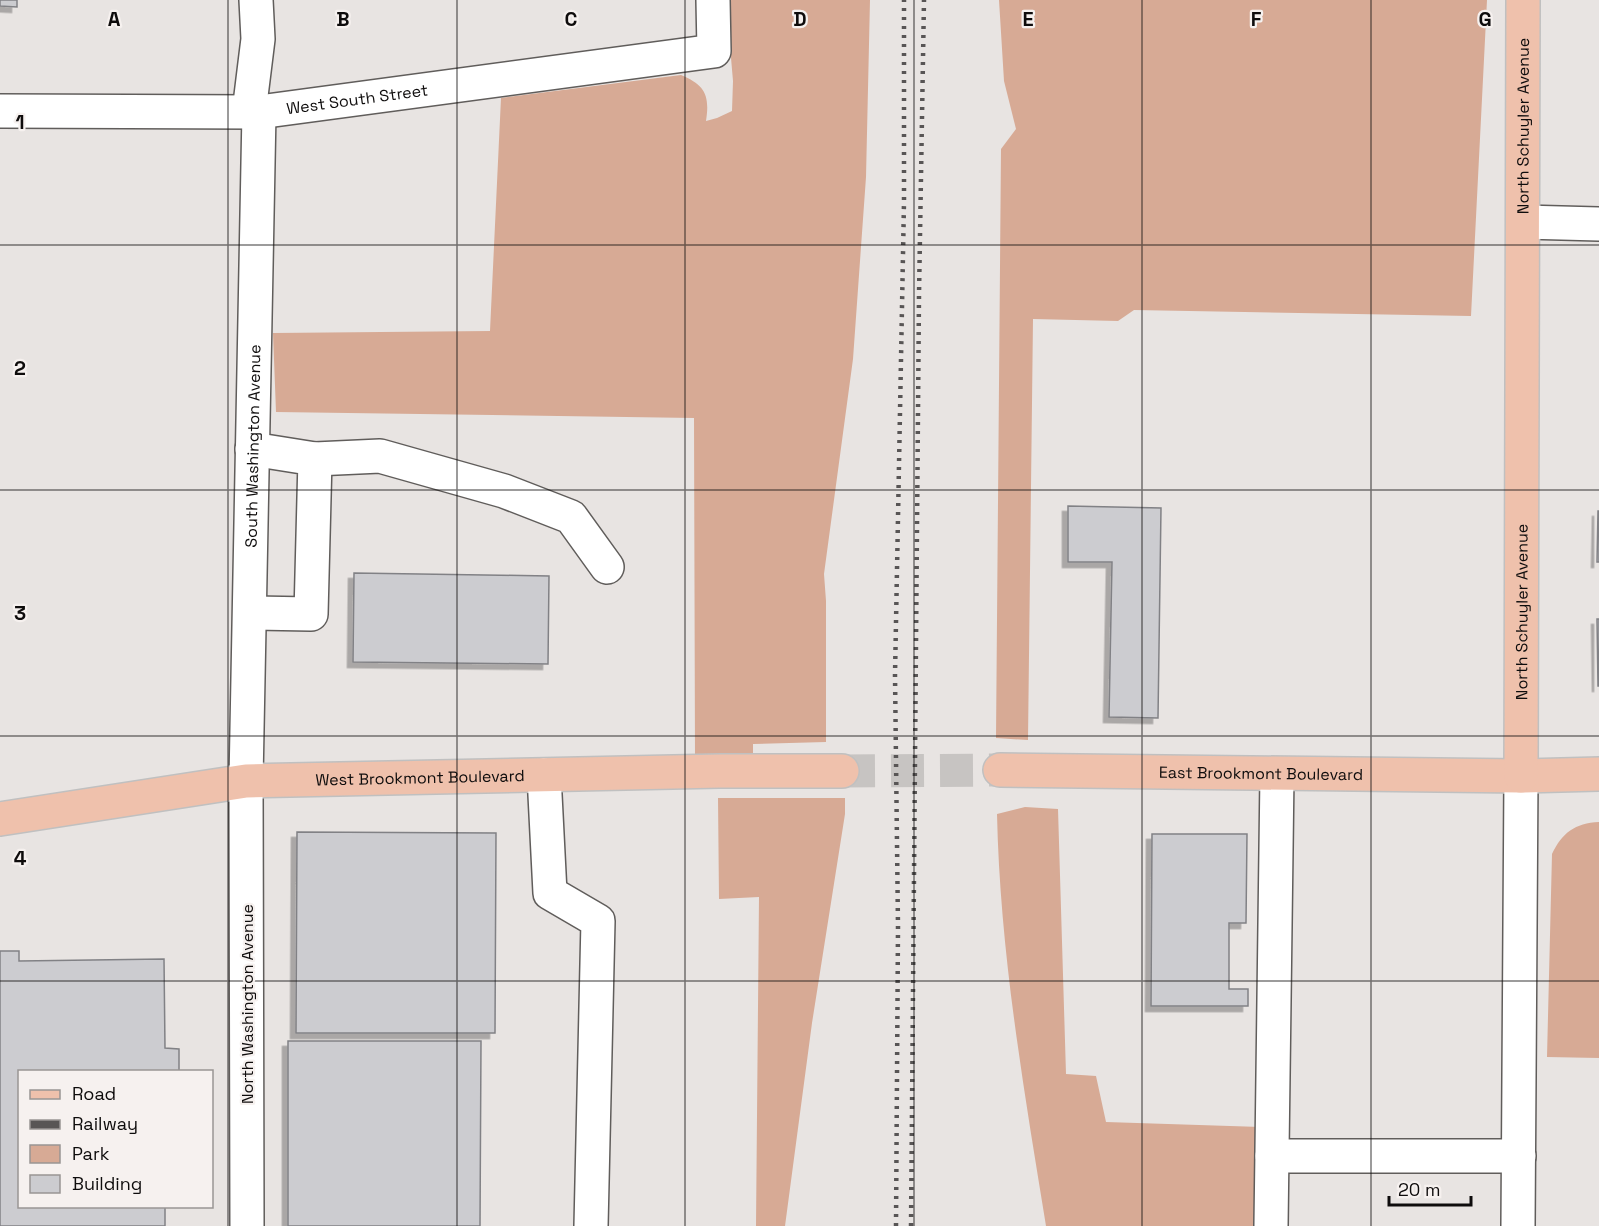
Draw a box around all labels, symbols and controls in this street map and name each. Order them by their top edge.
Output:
text: A [108,6,121,32]
text: B [336,6,350,32]
text: C [565,6,578,32]
text: D [793,6,807,32]
text: E [1022,6,1034,32]
text: F [1251,6,1262,32]
text: G [1478,6,1492,32]
street label: North Schuyler Avenue [1512,38,1533,214]
street label: West South Street [285,79,429,119]
text: 1 [15,109,25,135]
street label: South Washington Avenue [240,344,265,548]
text: 2 [14,355,26,381]
street label: North Schuyler Avenue [1511,524,1532,700]
text: 3 [14,600,26,626]
street label: East Brookmont Boulevard [1159,761,1363,785]
street label: West Brookmont Boulevard [315,765,525,790]
text: 4 [14,845,27,871]
street label: North Washington Avenue [237,904,258,1104]
legend [18,1070,213,1208]
text: Road [72,1082,116,1105]
text: Railway [72,1112,138,1135]
text: Park [72,1142,110,1165]
scale bar [1389,1169,1472,1207]
text: Building [72,1172,142,1195]
text: 20 m [1398,1178,1441,1201]

